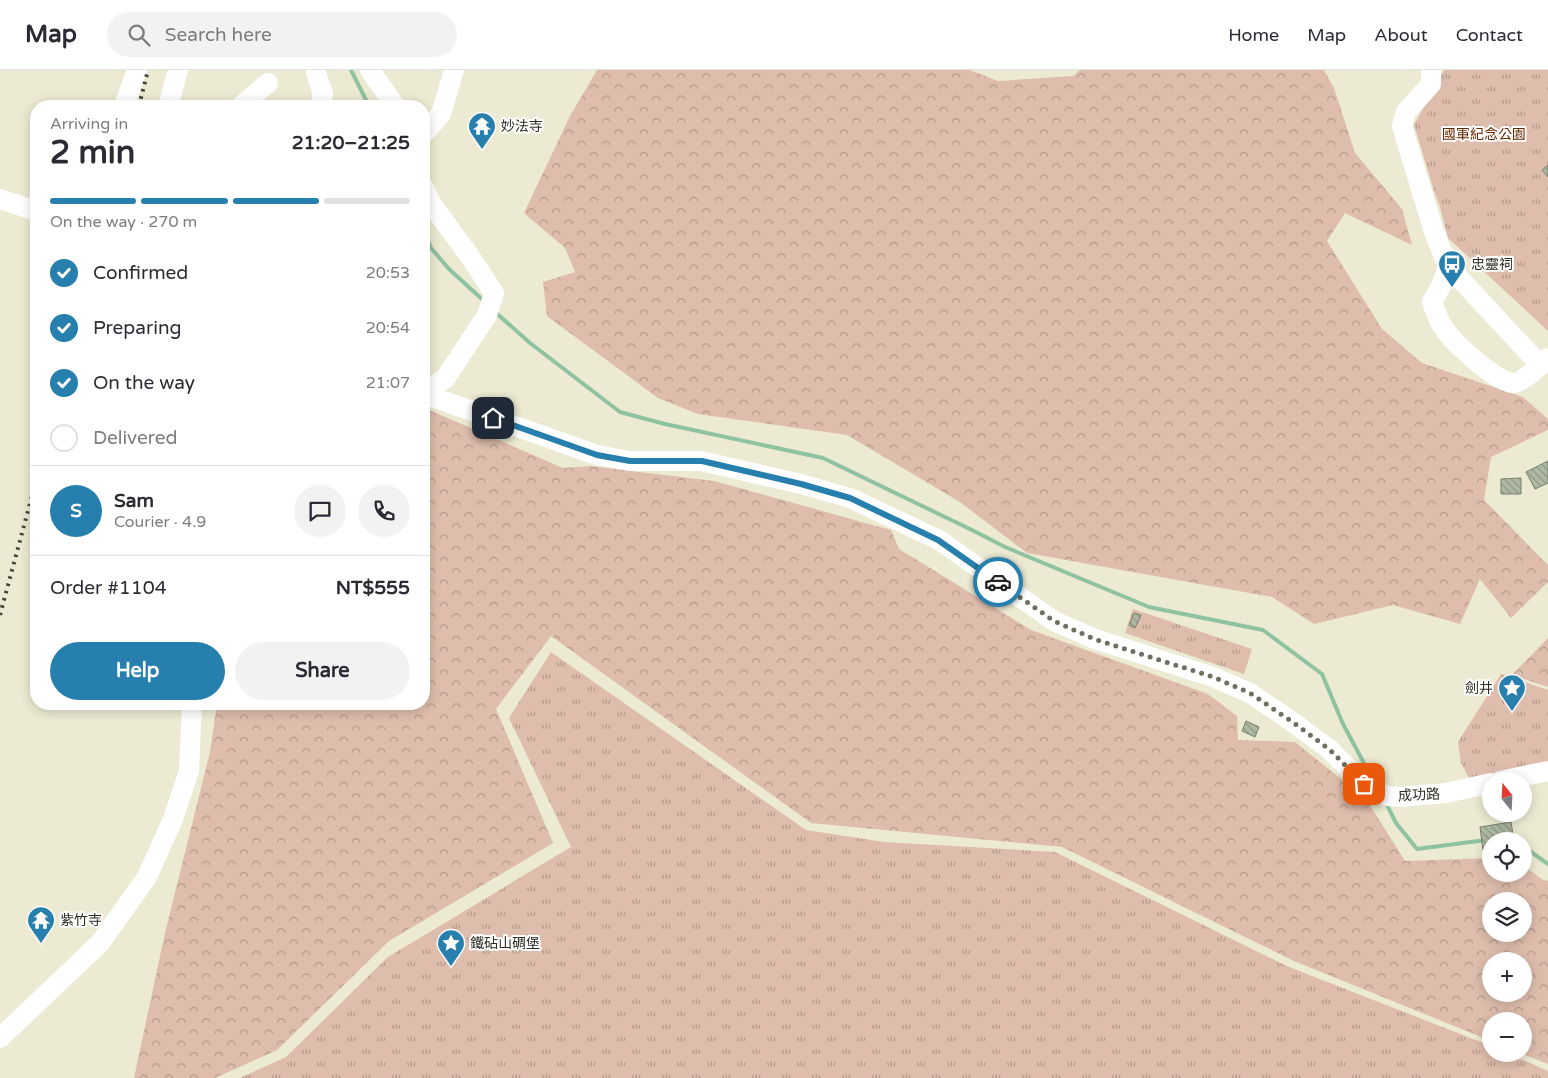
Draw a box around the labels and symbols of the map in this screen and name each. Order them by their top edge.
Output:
temple icon: 妙法寺 [467,111,497,150]
place label: 妙法寺 [501,118,543,135]
park label: 國軍紀念公園 [1442,126,1526,143]
bus stop icon: 忠靈祠 [1437,249,1467,288]
place label: 忠靈祠 [1471,256,1513,273]
pin [472,397,514,439]
courier [973,557,1023,607]
place icon: 劍井 [1497,673,1527,712]
place label: 劍井 [1465,680,1493,697]
pin [1343,763,1385,805]
north arrow [1482,772,1532,822]
street label: 成功路 [1398,785,1440,805]
temple icon: 紫竹寺 [26,905,56,944]
place label: 紫竹寺 [60,912,102,929]
place icon: 鐵砧山碉堡 [436,928,466,967]
place label: 鐵砧山碉堡 [470,935,540,952]

